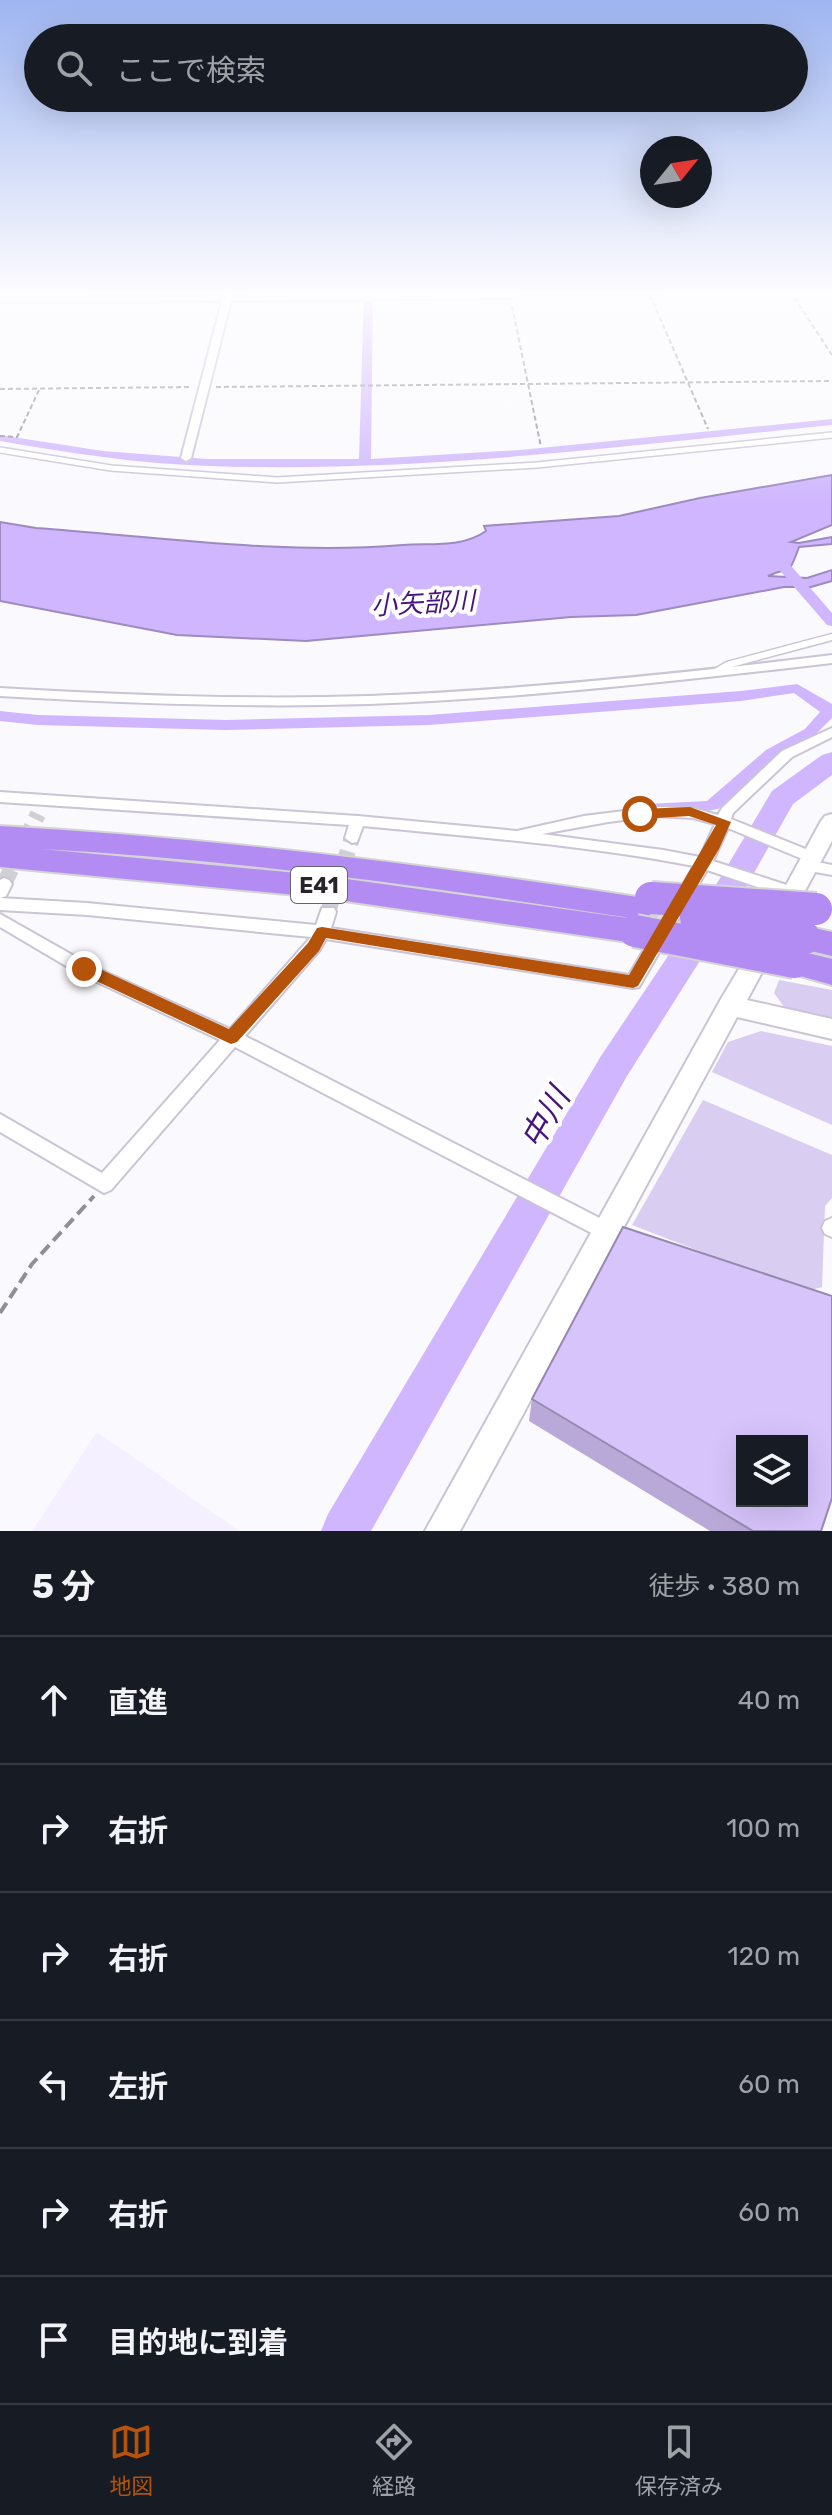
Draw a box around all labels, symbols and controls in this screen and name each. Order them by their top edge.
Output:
search box [24,24,808,112]
icon: search [52,46,96,90]
text: ここで検索 [116,53,266,89]
north arrow [640,136,712,208]
water label: 小矢部川 [370,585,479,622]
route start [622,796,658,832]
road number: E41 [291,867,347,903]
route end [66,951,102,987]
water label: 中川 [513,1078,579,1155]
map controls [736,1435,808,1507]
button: layers [736,1435,808,1507]
text: 5 分 [32,1566,95,1607]
text: 徒歩 · 380 m [649,1571,800,1602]
icon: ahead [32,1678,76,1722]
text: 直進 [108,1685,168,1721]
text: 40 m [738,1685,800,1716]
icon: right [32,1806,76,1850]
text: 右折 [108,1813,168,1849]
text: 100 m [726,1813,800,1844]
icon: right [32,1934,76,1978]
text: 右折 [108,1941,168,1977]
text: 120 m [728,1941,800,1972]
icon: left [32,2062,76,2106]
text: 左折 [108,2069,168,2105]
text: 60 m [738,2069,800,2100]
icon: right [32,2190,76,2234]
text: 右折 [108,2197,168,2233]
text: 60 m [738,2197,800,2228]
icon: arrive [32,2318,76,2362]
text: 目的地に到着 [108,2325,288,2361]
tab: 地図 [109,2420,153,2500]
tab: 経路 [372,2420,416,2500]
tab: 保存済み [635,2420,723,2500]

